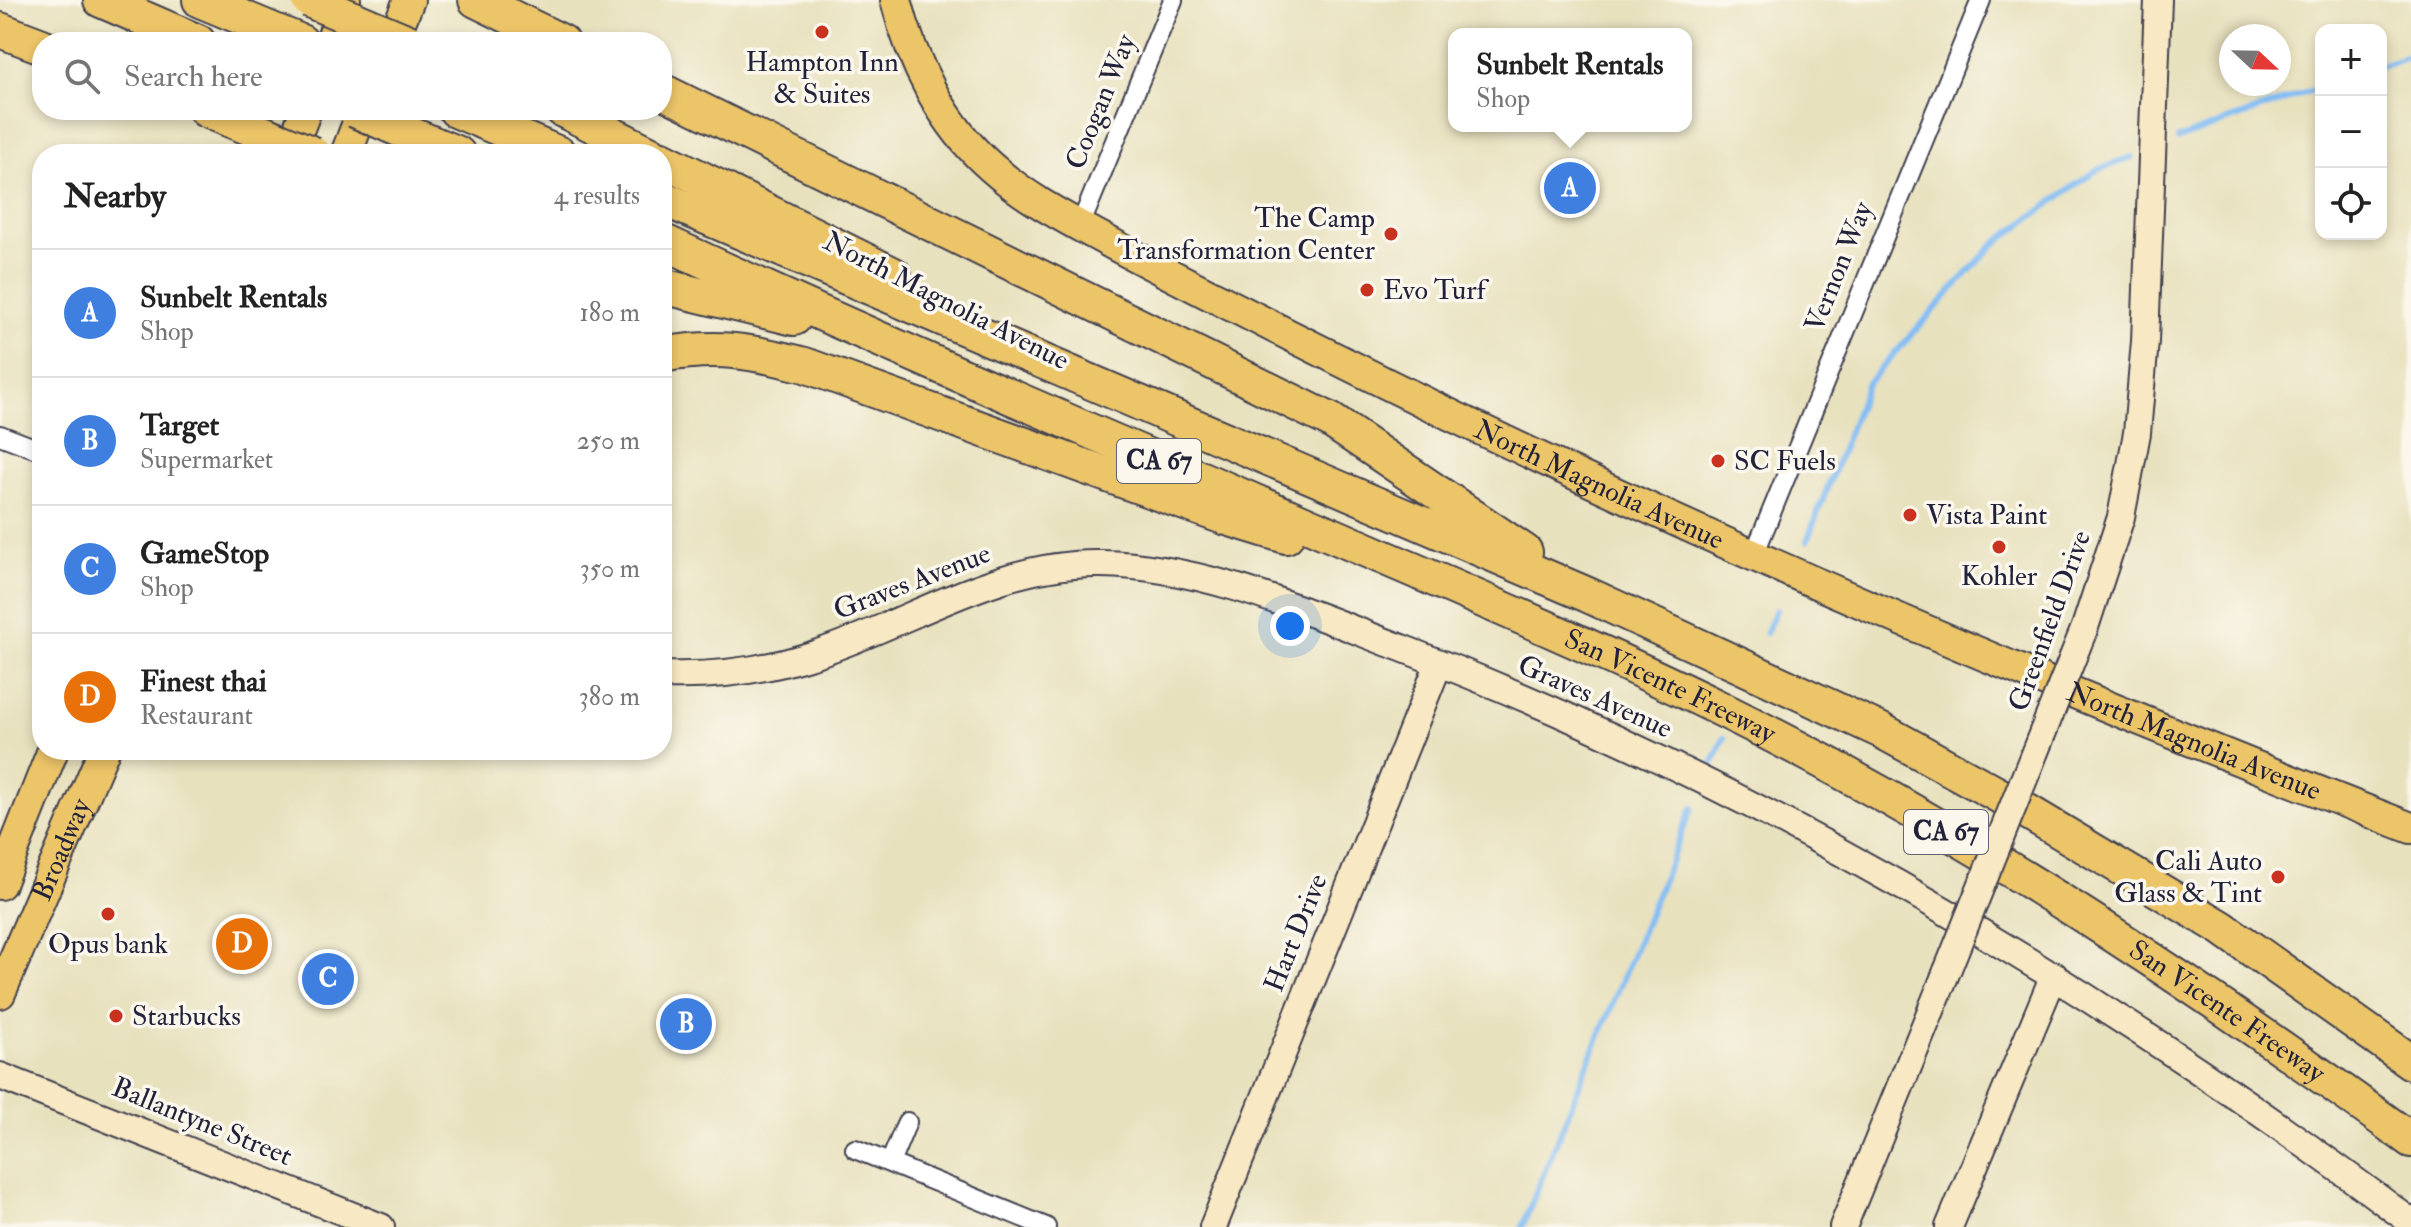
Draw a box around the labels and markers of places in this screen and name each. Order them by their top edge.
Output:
marker: Hampton Inn & Suites [813,23,831,41]
place label: Hampton Inn & Suites [745,45,899,112]
pin: A [1544,158,1596,218]
place label: The Camp Transformation Center [1117,201,1376,268]
marker: The Camp Transformation Center [1382,225,1400,243]
place label: Evo Turf [1383,273,1490,308]
marker: Evo Turf [1358,281,1376,299]
place label: SC Fuels [1734,444,1836,479]
marker: SC Fuels [1709,452,1727,470]
place label: Vista Paint [1926,498,2047,533]
marker: Vista Paint [1901,506,1919,524]
marker: Kohler [1990,538,2008,556]
place label: Kohler [1961,559,2038,594]
place label: Cali Auto Glass & Tint [2114,844,2262,911]
marker: Cali Auto Glass & Tint [2269,868,2287,886]
marker: Opus bank [99,905,117,923]
pin: D [216,914,268,974]
place label: Opus bank [48,927,169,962]
pin: C [302,949,354,1009]
pin: B [660,994,712,1054]
place label: Starbucks [132,999,241,1034]
marker: Starbucks [107,1007,125,1025]

